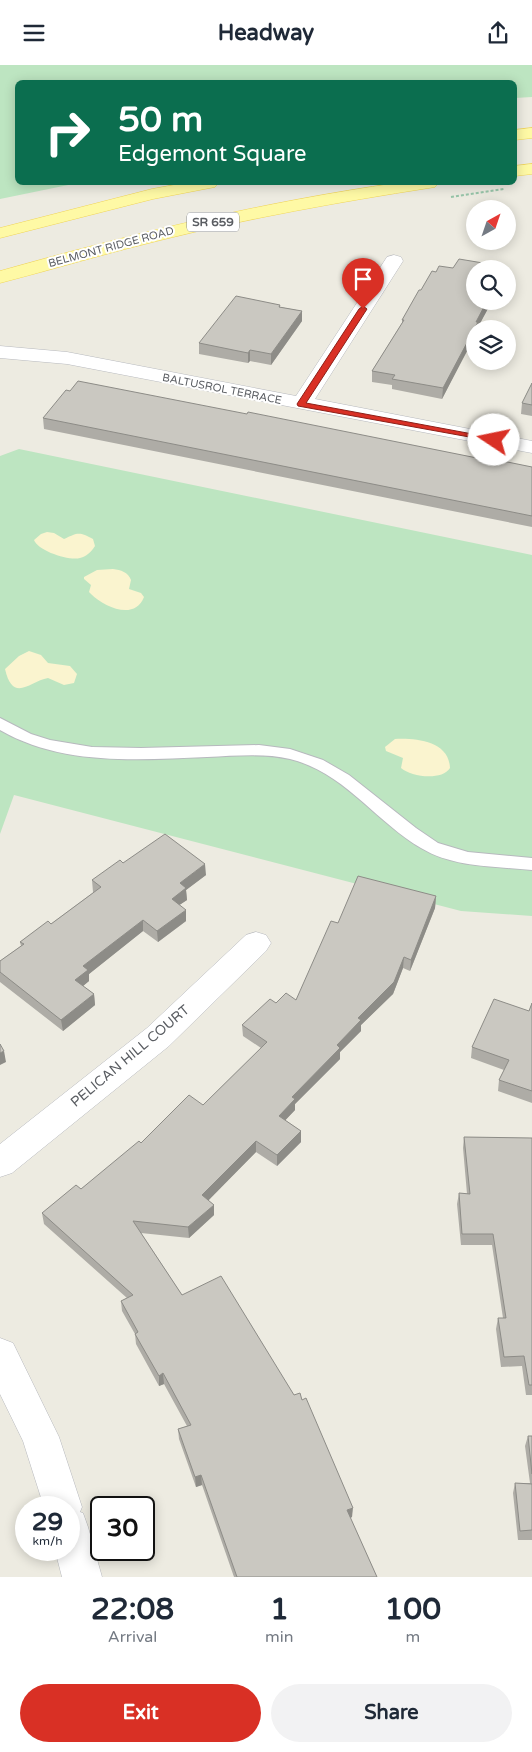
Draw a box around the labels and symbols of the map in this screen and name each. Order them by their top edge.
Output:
north arrow [466,200,516,250]
road number: SR 659 [187,213,239,231]
street label: BELMONT RIDGE ROAD [47,224,175,270]
pin [342,258,384,309]
street label: BALTUSROL TERRACE [161,371,283,407]
position arrow [467,413,519,465]
street label: PELICAN HILL COURT [67,1001,193,1111]
speed limit sign: 30 [90,1496,155,1561]

